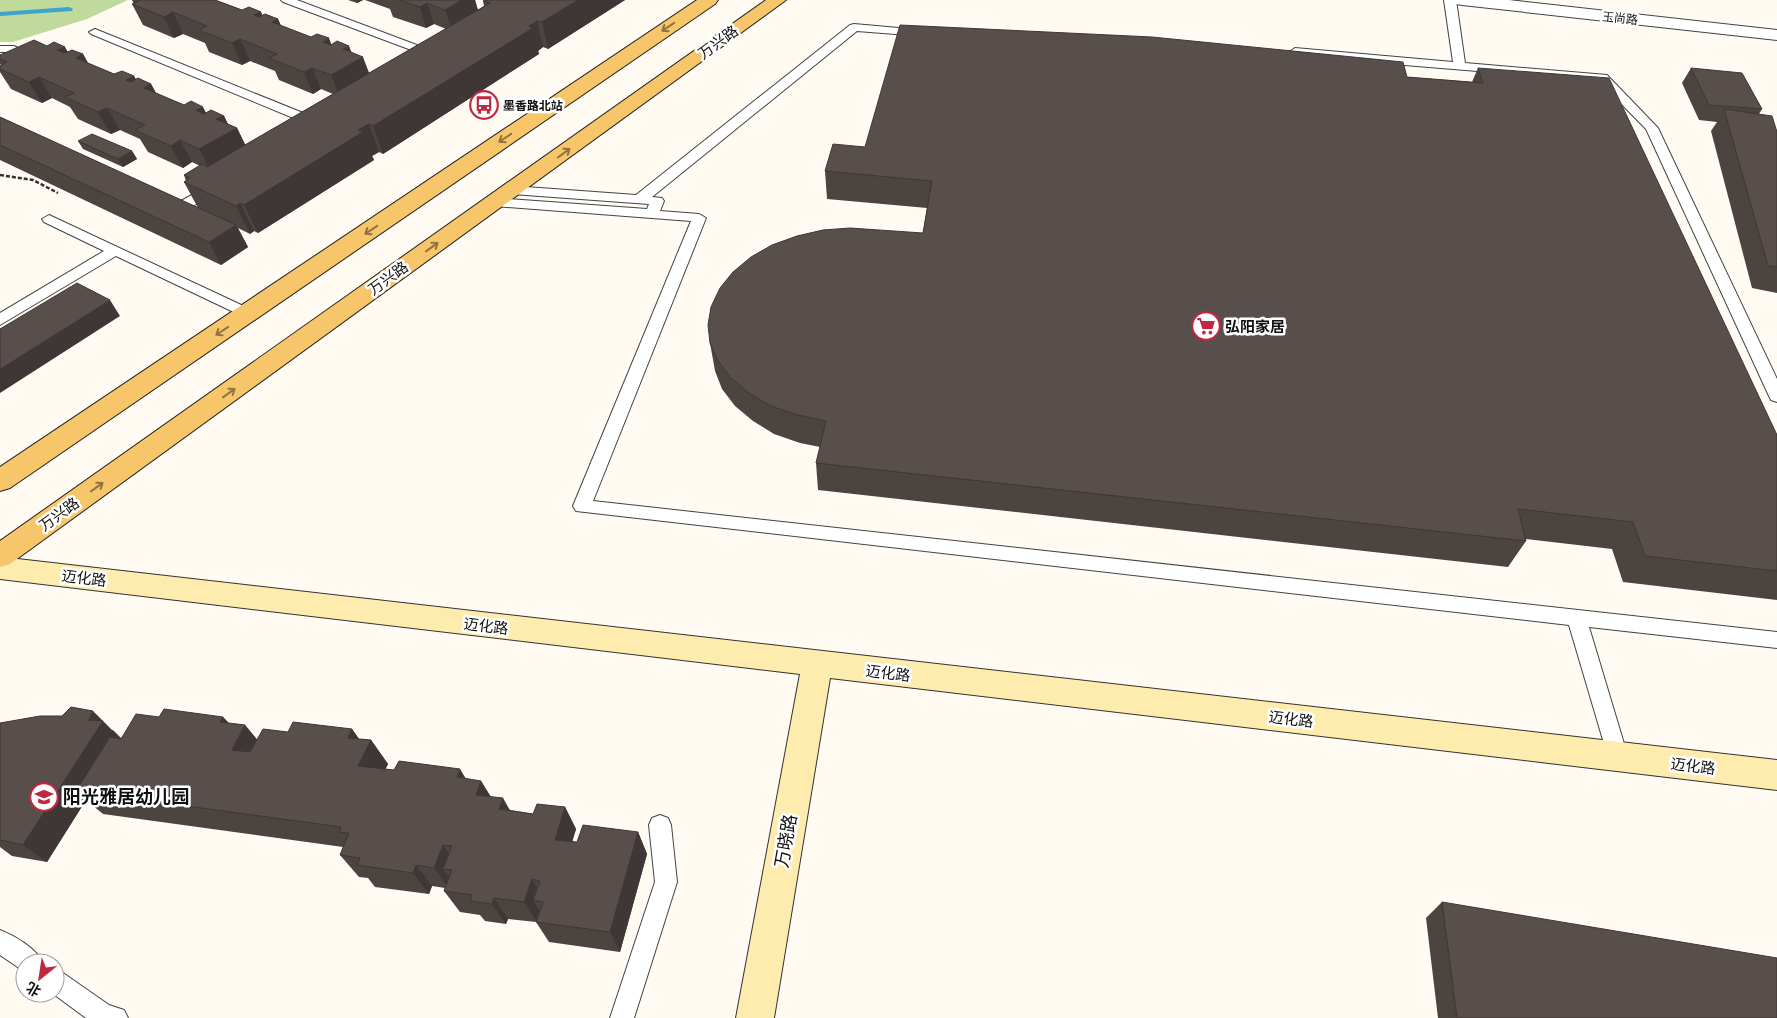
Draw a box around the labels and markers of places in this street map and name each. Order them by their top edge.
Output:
bus stop icon: 墨香路北站 [469,90,499,120]
place label: 墨香路北站 [503,98,563,113]
supermarket icon: 弘阳家居 [1191,311,1221,341]
place label: 弘阳家居 [1225,317,1285,336]
school or university icon: 阳光雅居幼儿园 [29,782,59,812]
place label: 阳光雅居幼儿园 [63,786,189,808]

